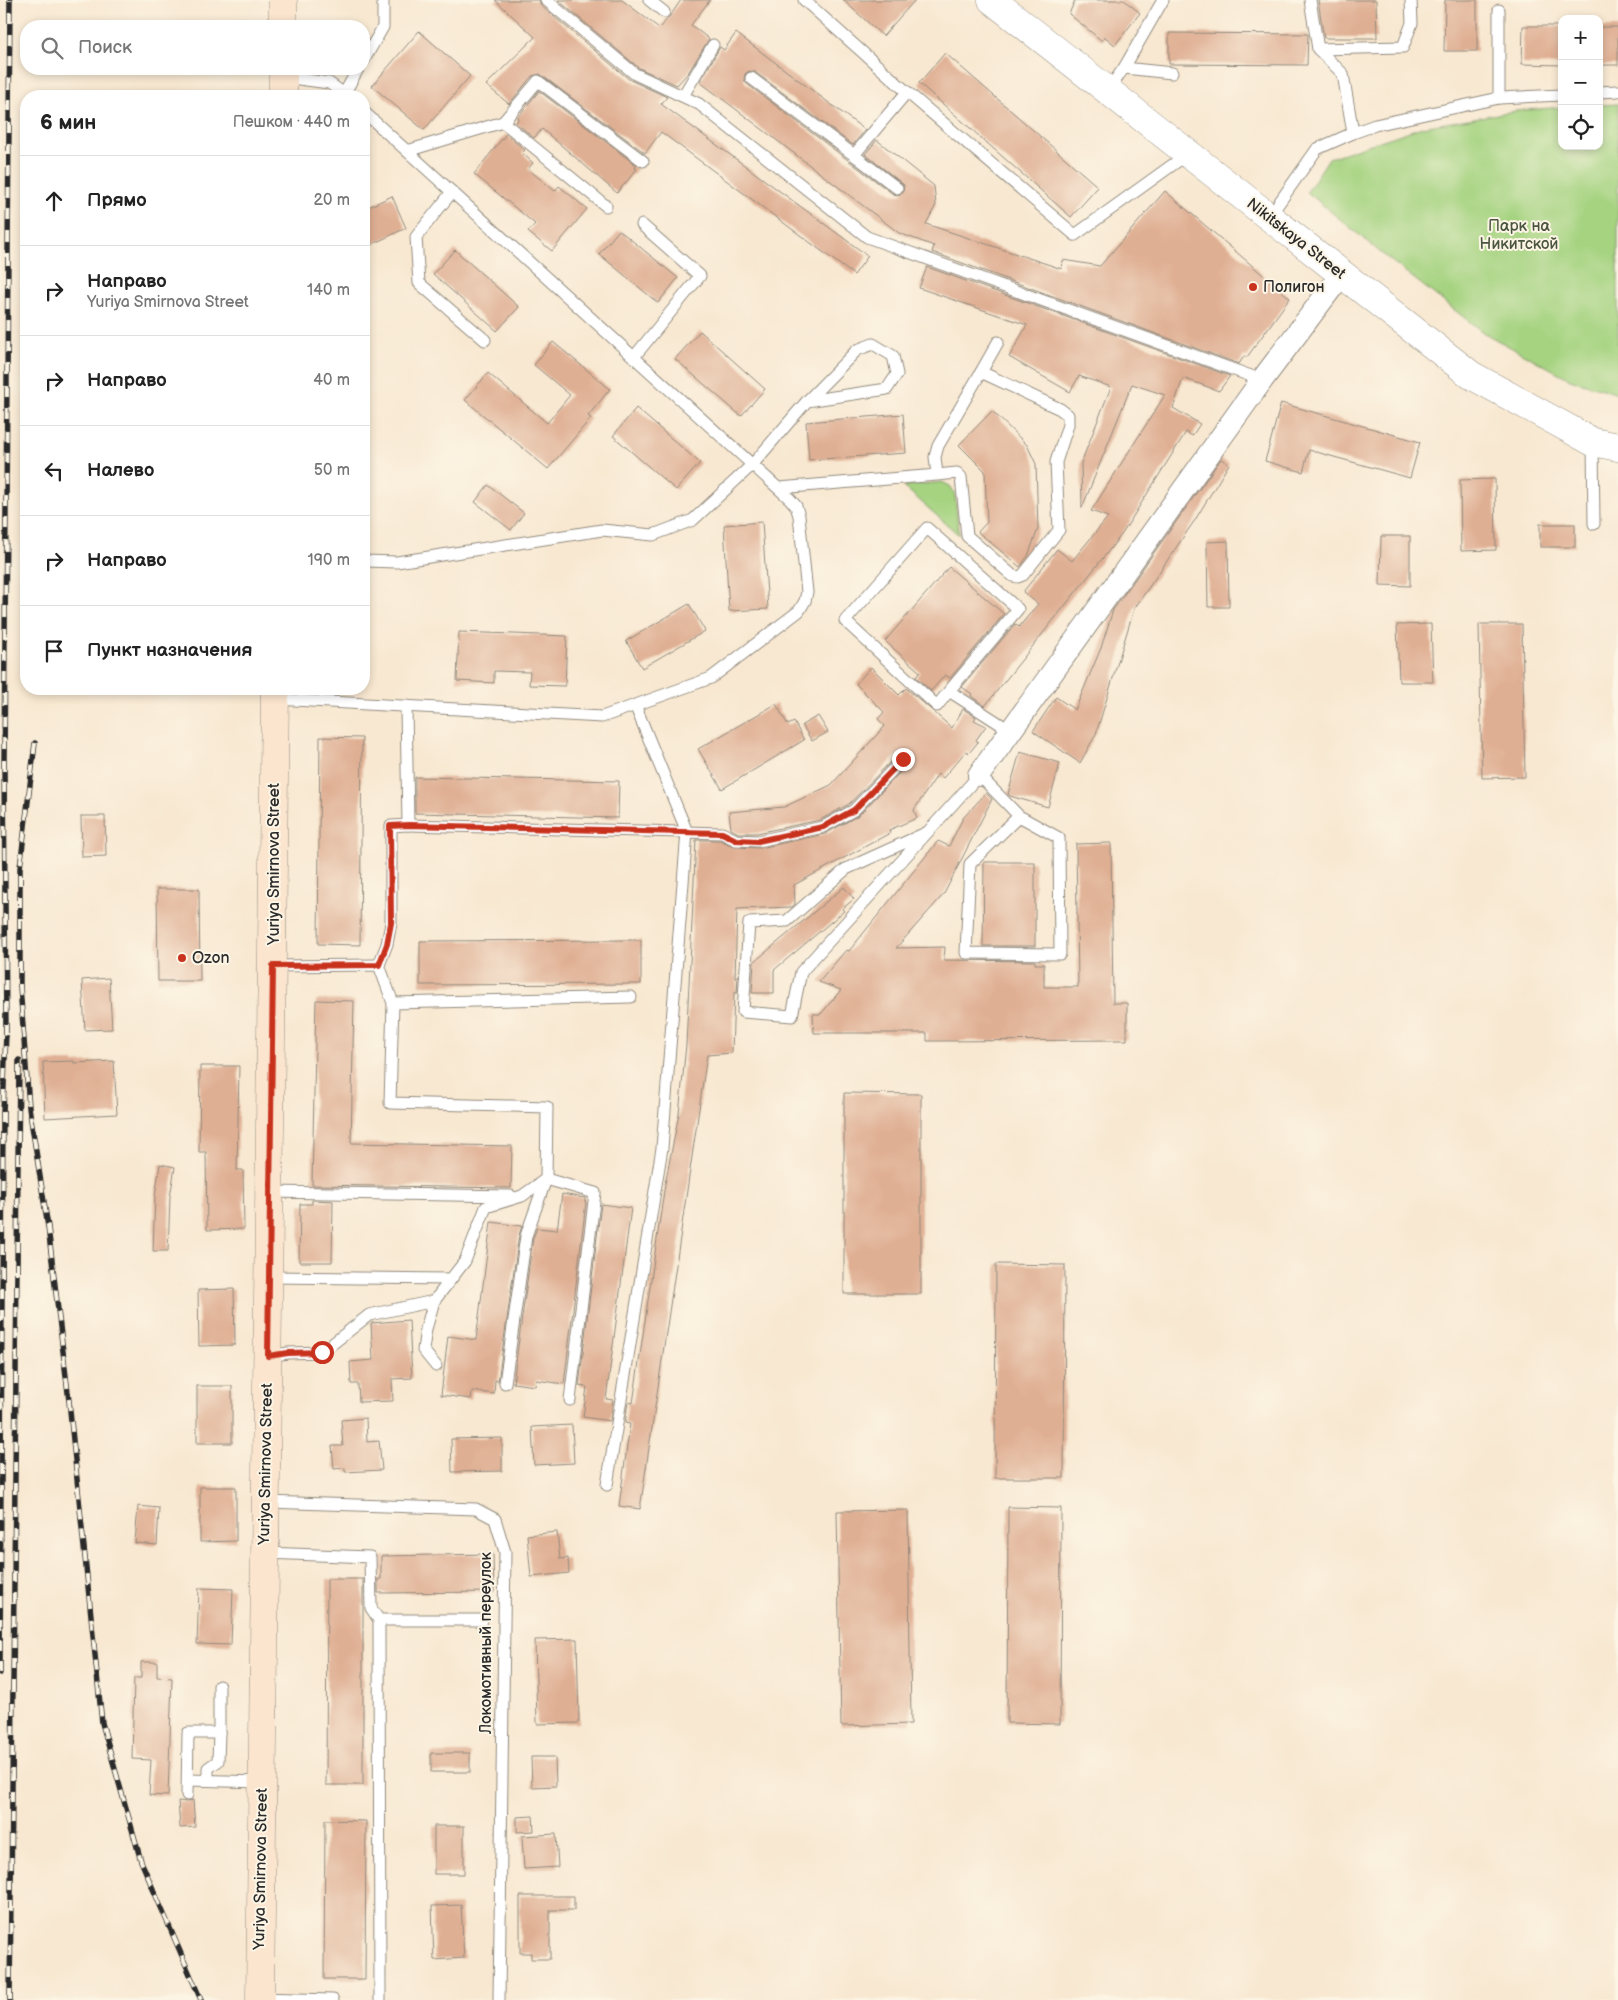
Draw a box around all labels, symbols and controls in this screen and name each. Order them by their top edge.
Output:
map controls [1558,15,1603,150]
button: + [1558,15,1603,60]
search box [20,20,370,75]
icon: search [38,34,66,62]
text: Поиск [78,36,132,59]
button: − [1558,60,1603,105]
button: locate [1558,105,1603,150]
text: 6 мин [40,110,96,135]
text: Пешком · 440 m [233,113,350,132]
icon: ahead [40,187,68,215]
text: Прямо [87,189,147,212]
text: 20 m [314,191,350,210]
street label: Nikitskaya Street [1243,194,1349,284]
park label: Парк на Никитской [1480,217,1558,254]
text: Направо [87,270,167,293]
icon: right [40,277,68,305]
place label: Полигон [1263,278,1324,297]
text: 140 m [307,281,350,300]
marker: Полигон [1247,281,1259,293]
text: Yuriya Smirnova Street [87,293,249,312]
icon: right [40,367,68,395]
text: Направо [87,369,167,392]
text: 40 m [313,371,350,390]
icon: left [40,457,68,485]
text: Налево [87,459,154,482]
text: 50 m [314,461,350,480]
icon: right [40,547,68,575]
text: Направо [87,549,167,572]
text: 190 m [308,551,350,570]
icon: arrive [40,637,68,665]
text: Пункт назначения [87,639,252,662]
route end [892,748,915,771]
street label: Yuriya Smirnova Street [265,783,284,946]
place label: Ozon [192,949,230,968]
marker: Ozon [176,952,188,964]
route start [311,1341,334,1364]
street label: Yuriya Smirnova Street [255,1383,277,1546]
street label: Локомотивный переулок [477,1552,496,1735]
street label: Yuriya Smirnova Street [250,1788,272,1951]

